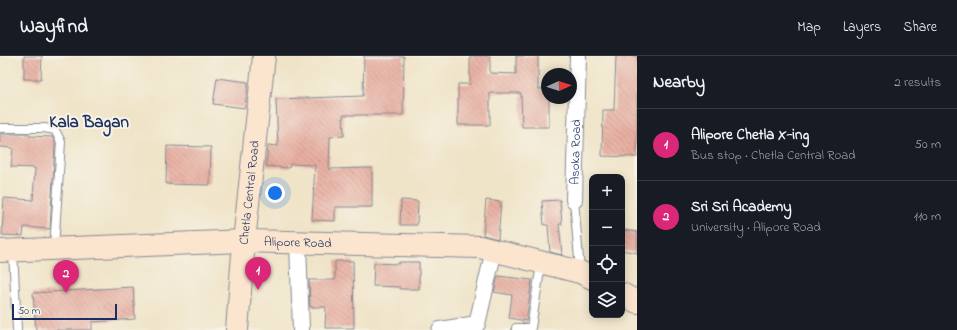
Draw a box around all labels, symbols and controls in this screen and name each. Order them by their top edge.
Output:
text: Wayfind [20,14,88,41]
text: Map [797,17,821,38]
text: Layers [843,17,881,38]
text: Share [903,17,937,38]
north arrow [541,68,577,104]
text: Nearby [653,70,705,95]
text: 2 results [894,73,941,92]
district label: Kala Bagan [49,110,129,137]
street label: Asoka Road [565,118,586,185]
text: Alipore Chetla X-ing [691,124,809,146]
text: 1 [664,135,668,154]
text: 50 m [915,135,941,154]
street label: Chetla Central Road [234,139,264,246]
text: Bus stop · Chetla Central Road [691,146,856,165]
map controls [589,174,625,318]
button: + [589,174,625,210]
your location [265,183,285,203]
text: Sri Sri Academy [691,196,792,218]
text: 2 [663,207,669,226]
text: 110 m [914,207,941,226]
button: − [589,210,625,246]
text: University · Alipore Road [691,218,821,237]
street label: Alipore Road [264,232,333,253]
button: locate [589,246,625,282]
pin: 1 [245,257,271,290]
pin: 2 [53,260,79,293]
button: layers [589,282,625,318]
scale bar [12,302,117,321]
text: 50 m [18,303,40,319]

